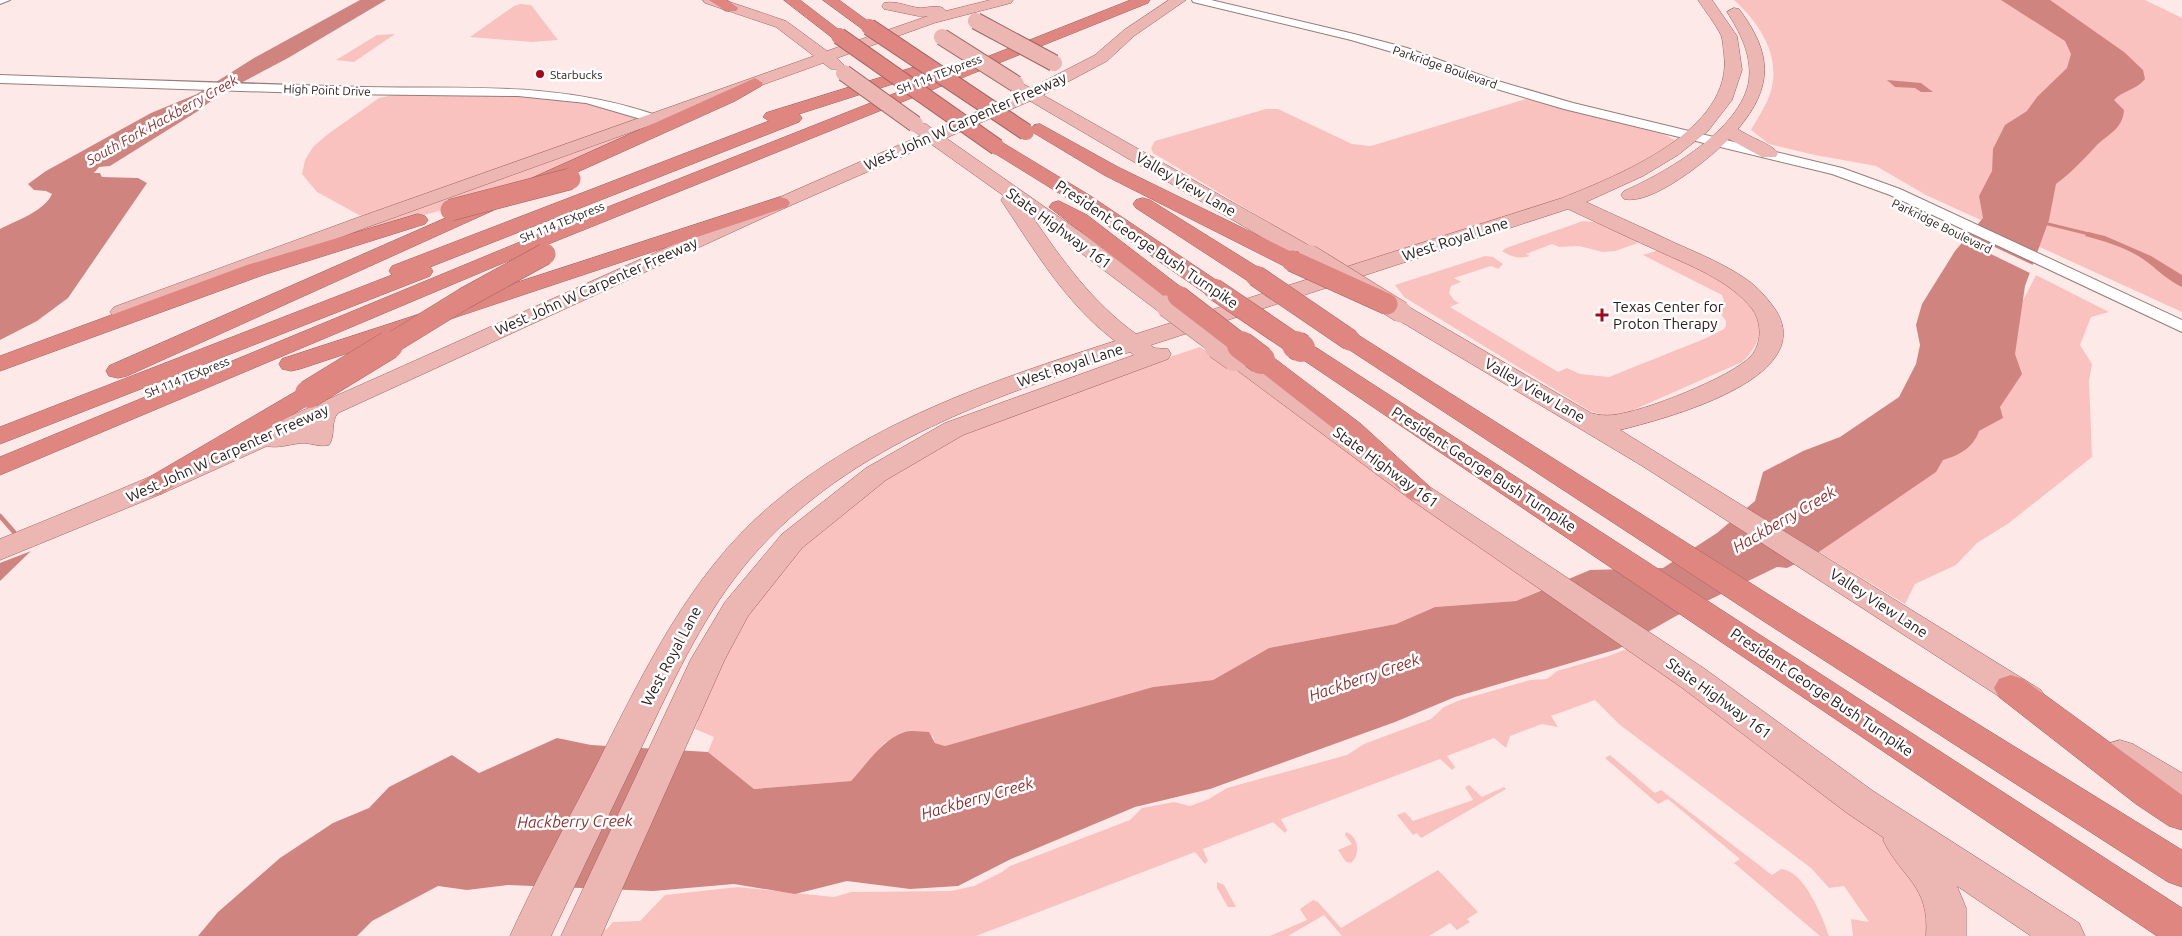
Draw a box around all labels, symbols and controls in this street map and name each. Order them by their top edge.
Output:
street label: Parkridge Boulevard [1391,43,1499,91]
street label: SH 114 TEXpress [895,52,983,96]
marker: Starbucks [534,68,546,80]
place label: Starbucks [550,68,602,81]
street label: West John W Carpenter Freeway [861,69,1069,173]
water label: South Fork Hackberry Creek [83,71,241,169]
street label: High Point Drive [283,82,371,98]
street label: Valley View Lane [1133,148,1239,220]
street label: President George Bush Turnpike [1053,176,1241,312]
street label: State Highway 161 [1003,184,1115,272]
street label: Parkridge Boulevard [1890,196,1994,256]
street label: SH 114 TEXpress [518,199,606,245]
street label: West Royal Lane [1400,214,1510,264]
street label: West John W Carpenter Freeway [492,234,700,338]
place label: Texas Center for Proton Therapy [1613,298,1724,332]
marker: Texas Center for Proton Therapy [1595,308,1609,322]
street label: West Royal Lane [1015,340,1125,390]
street label: SH 114 TEXpress [143,354,231,400]
street label: Valley View Lane [1482,354,1588,426]
street label: West John W Carpenter Freeway [123,401,331,505]
street label: President George Bush Turnpike [1389,403,1579,535]
street label: State Highway 161 [1330,423,1442,511]
water label: Hackberry Creek [1729,482,1839,556]
street label: Valley View Lane [1827,565,1931,641]
street label: West Royal Lane [638,603,704,709]
street label: President George Bush Turnpike [1728,624,1916,760]
water label: Hackberry Creek [1306,649,1422,704]
street label: State Highway 161 [1663,654,1775,742]
water label: Hackberry Creek [919,773,1036,823]
water label: Hackberry Creek [517,811,634,831]

